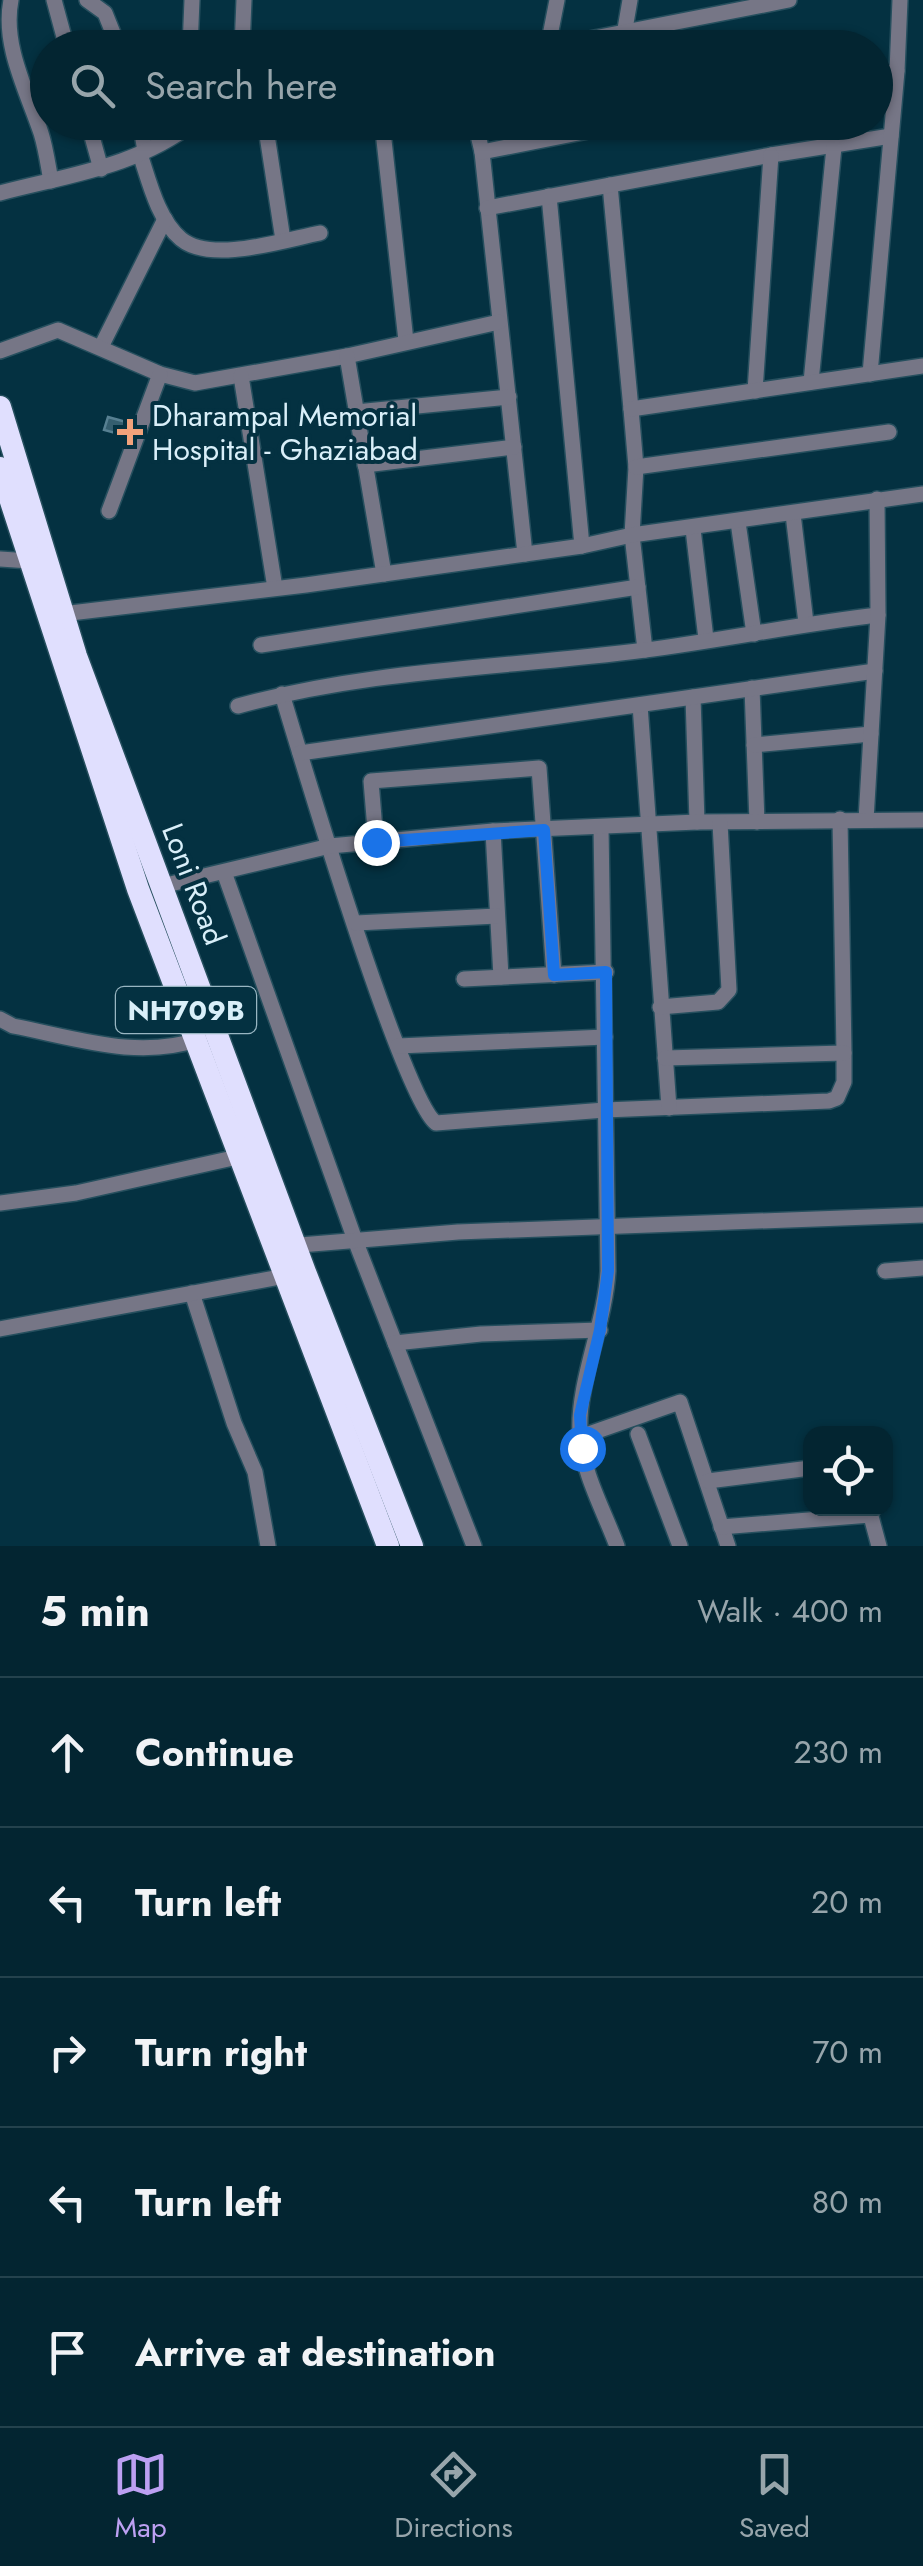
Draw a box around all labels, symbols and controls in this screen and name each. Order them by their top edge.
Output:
search box [30,30,893,140]
icon: search [65,58,120,113]
text: Search here [145,58,337,113]
place label: Dharampal Memorial Hospital - Ghaziabad [152,394,418,471]
marker: Dharampal Memorial Hospital - Ghaziabad [117,419,143,445]
street label: Loni Road [151,817,237,951]
route end [354,820,400,866]
road number: NH709B [116,987,256,1033]
route start [560,1426,606,1472]
map controls [803,1426,893,1516]
button: locate [803,1426,893,1516]
text: 5 min [40,1581,150,1642]
text: Walk · 400 m [697,1588,883,1634]
icon: ahead [40,1725,95,1780]
text: Continue [135,1725,294,1780]
text: 230 m [794,1729,883,1775]
icon: left [40,1875,95,1930]
text: Turn left [135,1875,281,1930]
text: 20 m [811,1879,883,1925]
icon: right [40,2025,95,2080]
text: Turn right [135,2025,307,2080]
text: 70 m [812,2029,883,2075]
icon: left [40,2175,95,2230]
text: Turn left [135,2175,281,2230]
text: 80 m [812,2179,883,2225]
icon: arrive [40,2325,95,2380]
text: Arrive at destination [135,2325,496,2380]
tab: Map [113,2447,168,2548]
tab: Directions [394,2447,513,2548]
tab: Saved [739,2447,810,2548]

